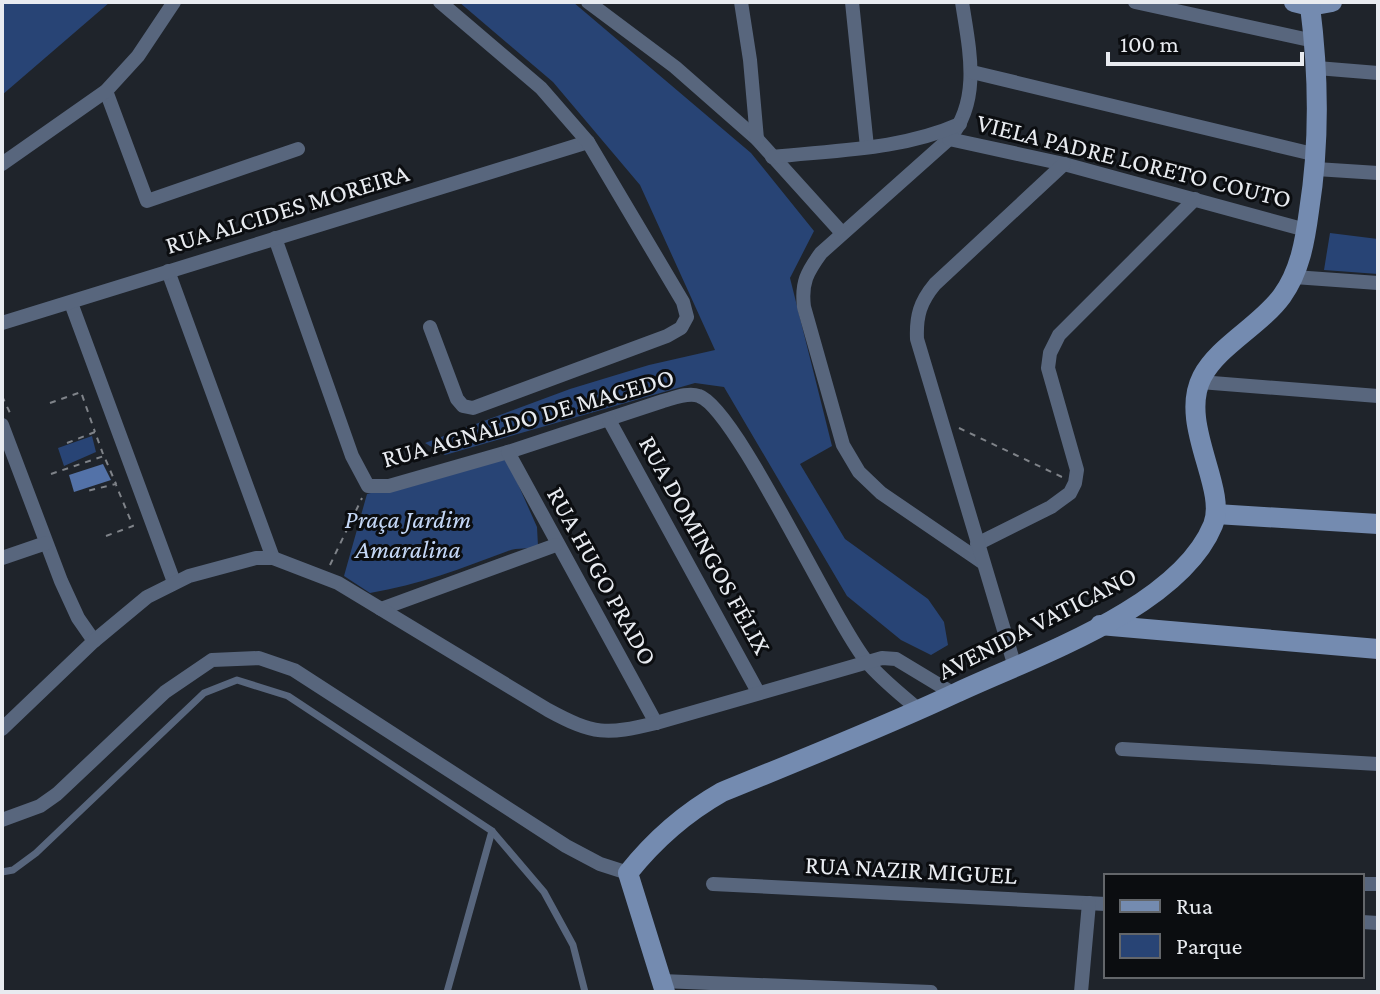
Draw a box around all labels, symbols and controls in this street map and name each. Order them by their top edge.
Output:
scale bar [1108,16,1302,66]
text: 100 m [1120,30,1179,57]
street label: VIELA PADRE LORETO COUTO [974,108,1294,214]
street label: RUA ALCIDES MOREIRA [162,158,413,260]
street label: RUA AGNALDO DE MACEDO [379,362,677,474]
street label: RUA DOMINGOS FÉLIX [633,431,777,659]
street label: RUA HUGO PRADO [541,482,663,670]
park label: Praça Jardim Amaralina [345,505,471,564]
street label: AVENIDA VATICANO [933,560,1141,686]
street label: RUA NAZIR MIGUEL [804,850,1018,890]
legend [1104,874,1364,978]
text: Rua [1176,892,1213,919]
text: Parque [1176,932,1242,959]

